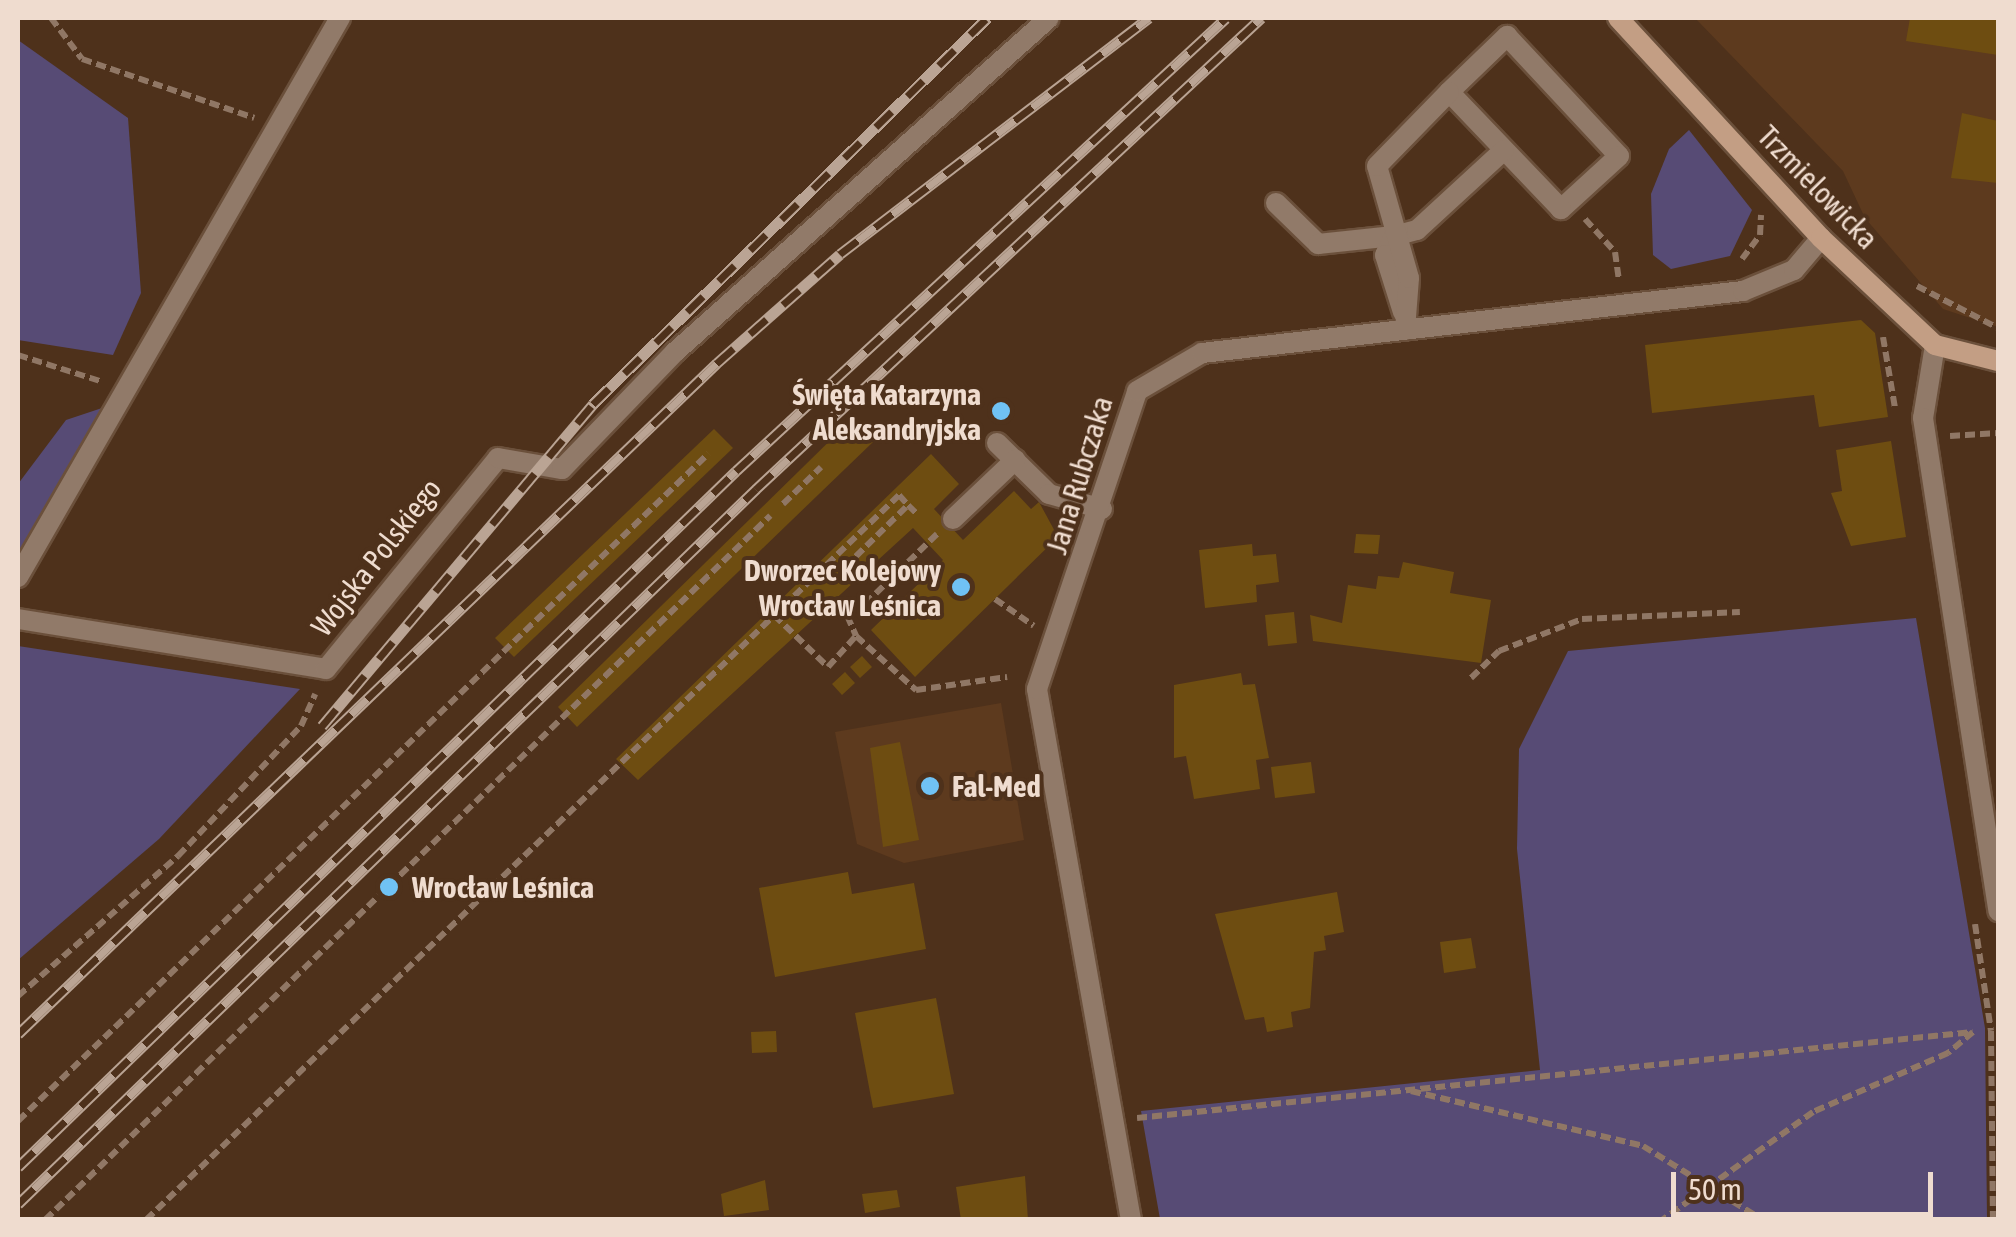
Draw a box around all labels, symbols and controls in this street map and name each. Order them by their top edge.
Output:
street label: Trzmielowicka [1750,118,1886,256]
place label: Święta Katarzyna Aleksandryjska [792,376,981,446]
street label: Jana Rubczaka [1038,392,1120,558]
marker: Święta Katarzyna Aleksandryjska [990,400,1012,422]
street label: Wojska Polskiego [303,471,449,643]
place label: Dworzec Kolejowy Wrocław Leśnica [744,552,941,622]
marker: Dworzec Kolejowy Wrocław Leśnica [950,576,972,598]
place label: Fal-Med [952,768,1041,804]
marker: Fal-Med [917,773,943,799]
place label: Wrocław Leśnica [412,869,594,905]
marker: Wrocław Leśnica [376,874,402,900]
scale bar [1676,1152,1938,1214]
text: 50 m [1688,1172,1742,1206]

